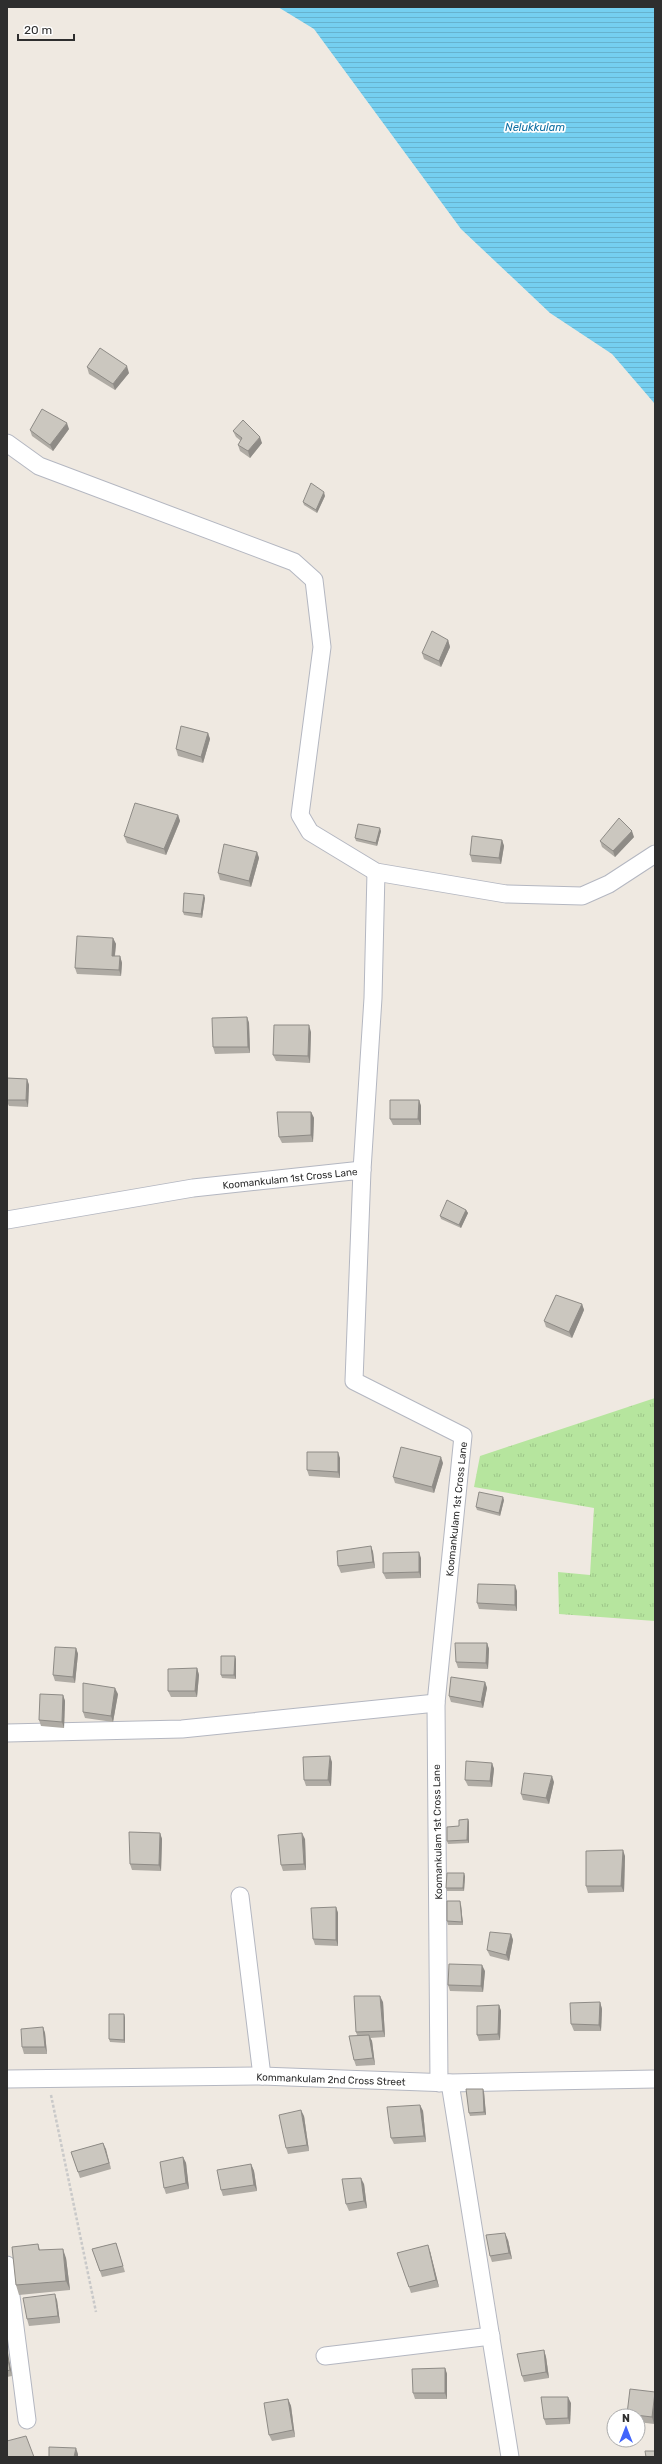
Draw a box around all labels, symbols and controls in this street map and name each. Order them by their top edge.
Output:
scale bar [18,16,74,42]
text: 20 m [24,23,52,37]
water label: Nelukkulam [505,121,565,134]
street label: Koomankulam 1st Cross Lane [222,1166,358,1192]
street label: Koomankulam 1st Cross Lane [444,1441,470,1577]
street label: Koomankulam 1st Cross Lane [431,1764,445,1900]
street label: Kommankulam 2nd Cross Street [256,2071,406,2089]
north arrow [606,2408,646,2448]
text: N [622,2412,630,2425]

